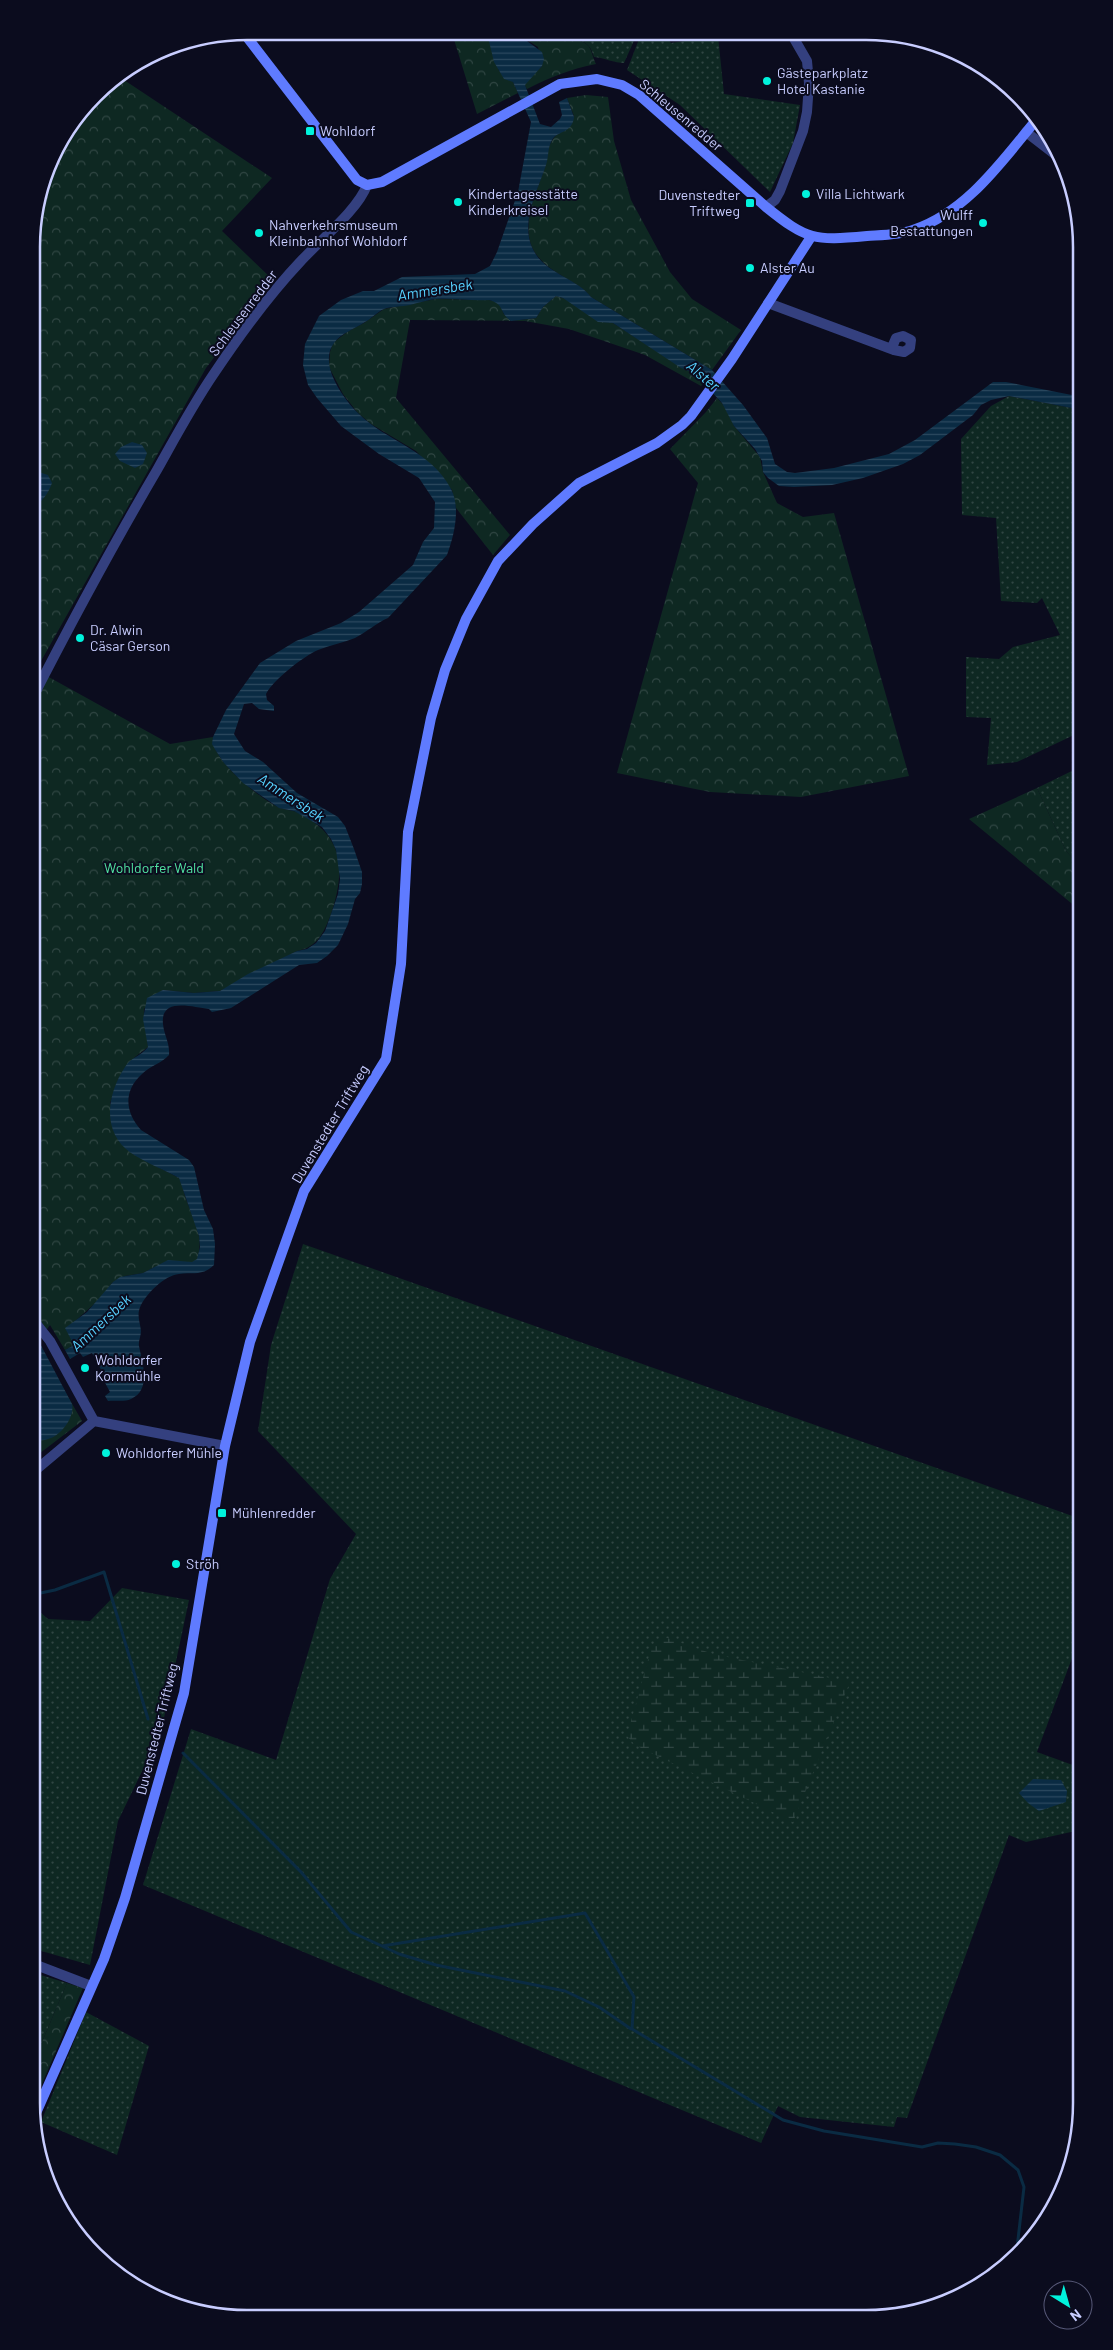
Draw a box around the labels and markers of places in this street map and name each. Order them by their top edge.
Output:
place label: Gästeparkplatz Hotel Kastanie [777,64,868,97]
marker: Gästeparkplatz Hotel Kastanie [761,75,773,87]
place label: Wohldorf [320,122,376,139]
marker: Wohldorf [304,125,316,137]
place label: Kindertagesstätte Kinderkreisel [468,185,578,218]
place label: Villa Lichtwark [816,185,905,202]
place label: Duvenstedter Triftweg [658,186,740,219]
marker: Villa Lichtwark [800,188,812,200]
marker: Kindertagesstätte Kinderkreisel [452,196,464,208]
marker: Duvenstedter Triftweg [744,197,756,209]
place label: Wulff Bestattungen [890,206,973,239]
place label: Nahverkehrsmuseum Kleinbahnhof Wohldorf [269,216,408,249]
marker: Wulff Bestattungen [977,217,989,229]
marker: Nahverkehrsmuseum Kleinbahnhof Wohldorf [253,227,265,239]
place label: Alster Au [760,259,815,276]
marker: Alster Au [744,262,756,274]
place label: Dr. Alwin Cäsar Gerson [90,621,170,654]
marker: Dr. Alwin Cäsar Gerson [74,632,86,644]
place label: Wohldorfer Kornmühle [95,1351,162,1384]
marker: Wohldorfer Kornmühle [79,1362,91,1374]
place label: Wohldorfer Mühle [116,1444,222,1461]
marker: Wohldorfer Mühle [100,1447,112,1459]
place label: Mühlenredder [232,1504,316,1521]
marker: Mühlenredder [216,1507,228,1519]
place label: Ströh [186,1555,219,1572]
marker: Ströh [170,1558,182,1570]

